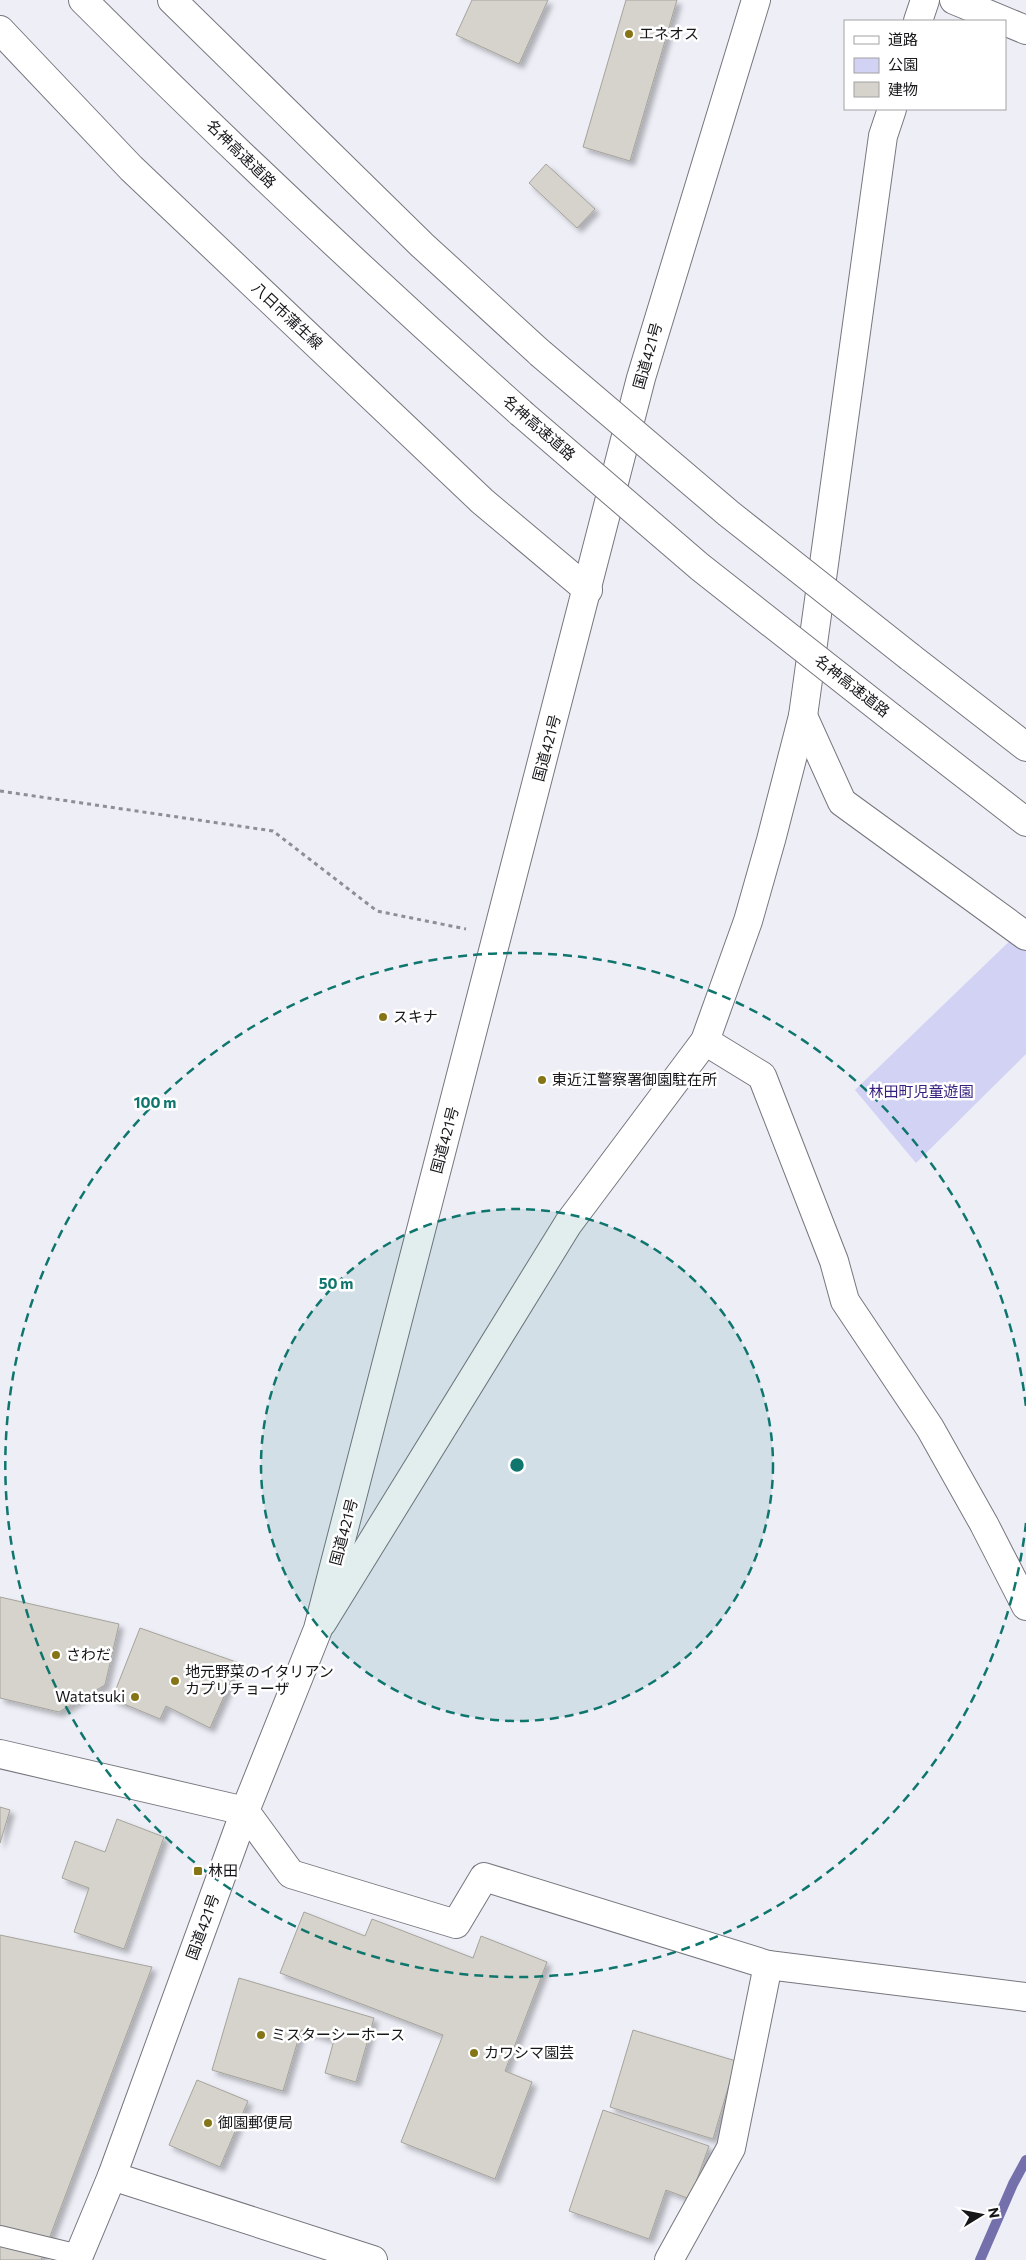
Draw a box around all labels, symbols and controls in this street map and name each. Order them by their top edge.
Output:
legend [844,20,1006,110]
place label: エネオス [639,24,699,42]
marker: エネオス [623,28,635,40]
text: 道路 [888,30,918,48]
text: 公園 [888,55,918,73]
text: 建物 [888,80,918,98]
street label: 名神高速道路 [203,116,280,191]
street label: 八日市蒲生線 [249,278,327,353]
street label: 国道421号 [629,320,665,391]
street label: 名神高速道路 [500,391,580,464]
street label: 名神高速道路 [812,650,894,720]
street label: 国道421号 [528,712,564,783]
place label: スキナ [393,1007,438,1025]
marker: スキナ [377,1011,389,1023]
place label: 東近江警察署御園駐在所 [552,1070,717,1088]
marker: 東近江警察署御園駐在所 [536,1074,548,1086]
park label: 林田町児童遊園 [868,1082,974,1100]
text: 100 m [134,1093,176,1111]
street label: 国道421号 [426,1104,462,1175]
text: 50 m [319,1274,353,1292]
centre of rings [508,1456,526,1474]
street label: 国道421号 [325,1496,361,1567]
place label: さわだ [66,1645,111,1663]
marker: さわだ [50,1649,62,1661]
place label: 地元野菜のイタリアン カプリチョーザ [185,1662,334,1697]
marker: 地元野菜のイタリアン カプリチョーザ [169,1675,181,1687]
place label: Watatsuki [55,1687,125,1705]
marker: Watatsuki [129,1691,141,1703]
place label: 林田 [208,1861,238,1879]
marker: 林田 [192,1865,204,1877]
street label: 国道421号 [182,1891,222,1962]
place label: ミスターシーホース [271,2025,405,2043]
marker: ミスターシーホース [255,2029,267,2041]
place label: カワシマ園芸 [484,2043,574,2061]
marker: カワシマ園芸 [468,2047,480,2059]
place label: 御園郵便局 [218,2113,293,2131]
marker: 御園郵便局 [202,2117,214,2129]
north arrow [956,2190,1006,2240]
text: N [985,2206,1004,2219]

